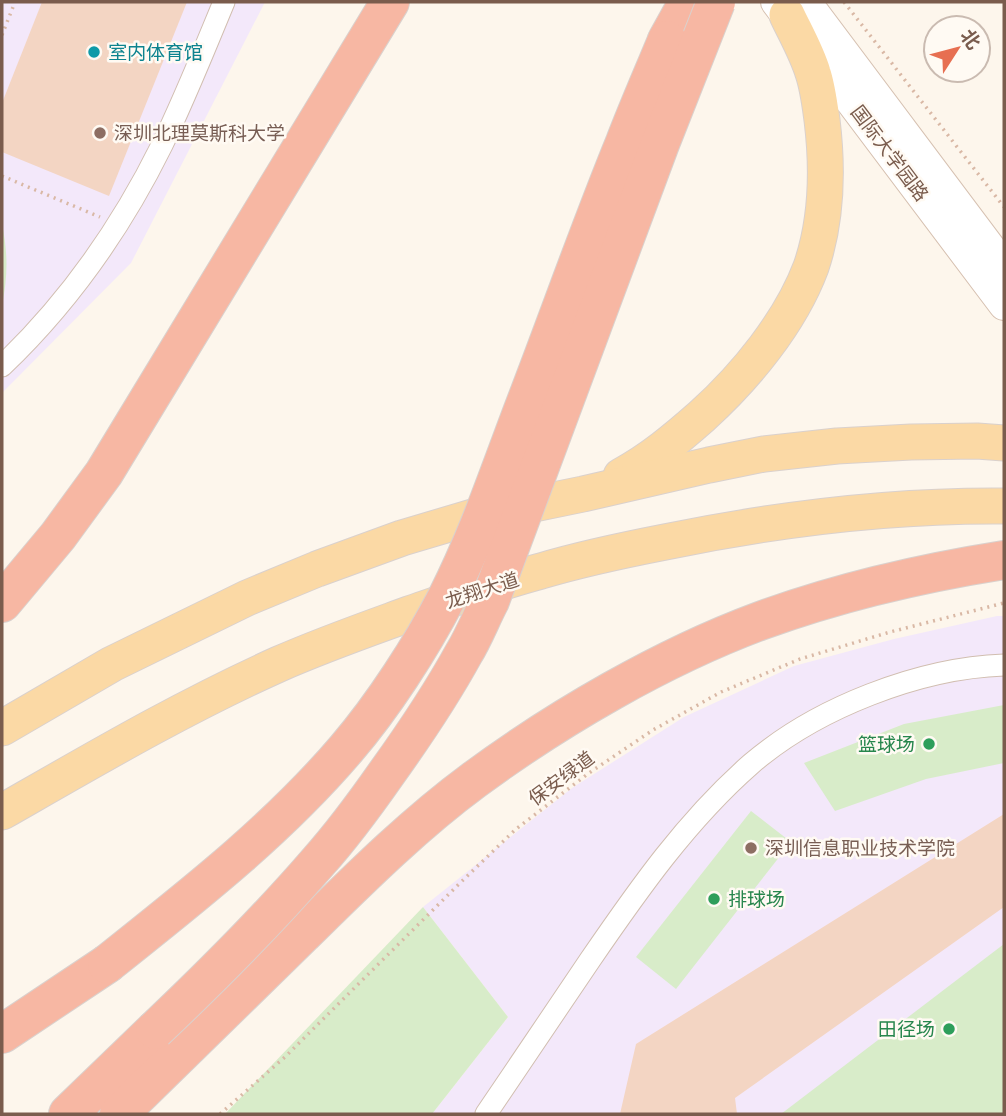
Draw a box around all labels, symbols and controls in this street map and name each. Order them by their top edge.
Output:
north arrow [922,14,992,84]
text: 北 [955,25,985,54]
place label: 室内体育馆 [108,41,203,64]
marker: 室内体育馆 [86,44,102,60]
street label: 国际大学园路 [846,101,933,206]
place label: 深圳北理莫斯科大学 [114,122,285,145]
marker: 深圳北理莫斯科大学 [92,125,108,141]
street label: 龙翔大道 [442,568,522,613]
place label: 篮球场 [858,733,915,756]
marker: 篮球场 [921,736,937,752]
street label: 保安绿道 [524,746,599,810]
place label: 深圳信息职业技术学院 [765,837,955,860]
marker: 深圳信息职业技术学院 [743,840,759,856]
place label: 排球场 [728,888,785,911]
marker: 排球场 [706,891,722,907]
place label: 田径场 [878,1018,935,1041]
marker: 田径场 [941,1021,957,1037]

